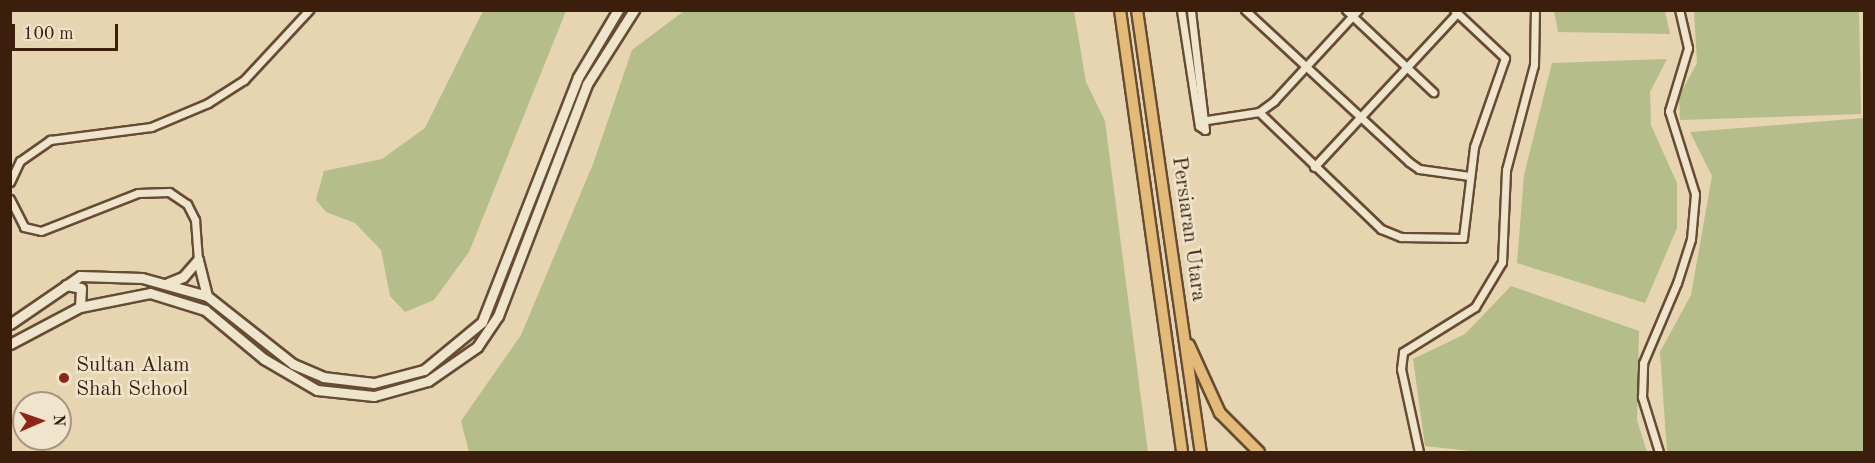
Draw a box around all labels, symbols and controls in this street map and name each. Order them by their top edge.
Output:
scale bar [15,12,122,50]
text: 100 m [23,25,74,43]
street label: Persiaran Utara [1165,155,1211,303]
place label: Sultan Alam Shah School [76,353,190,403]
marker: Sultan Alam Shah School [57,371,71,385]
north arrow [12,391,72,451]
text: N [50,414,66,427]

